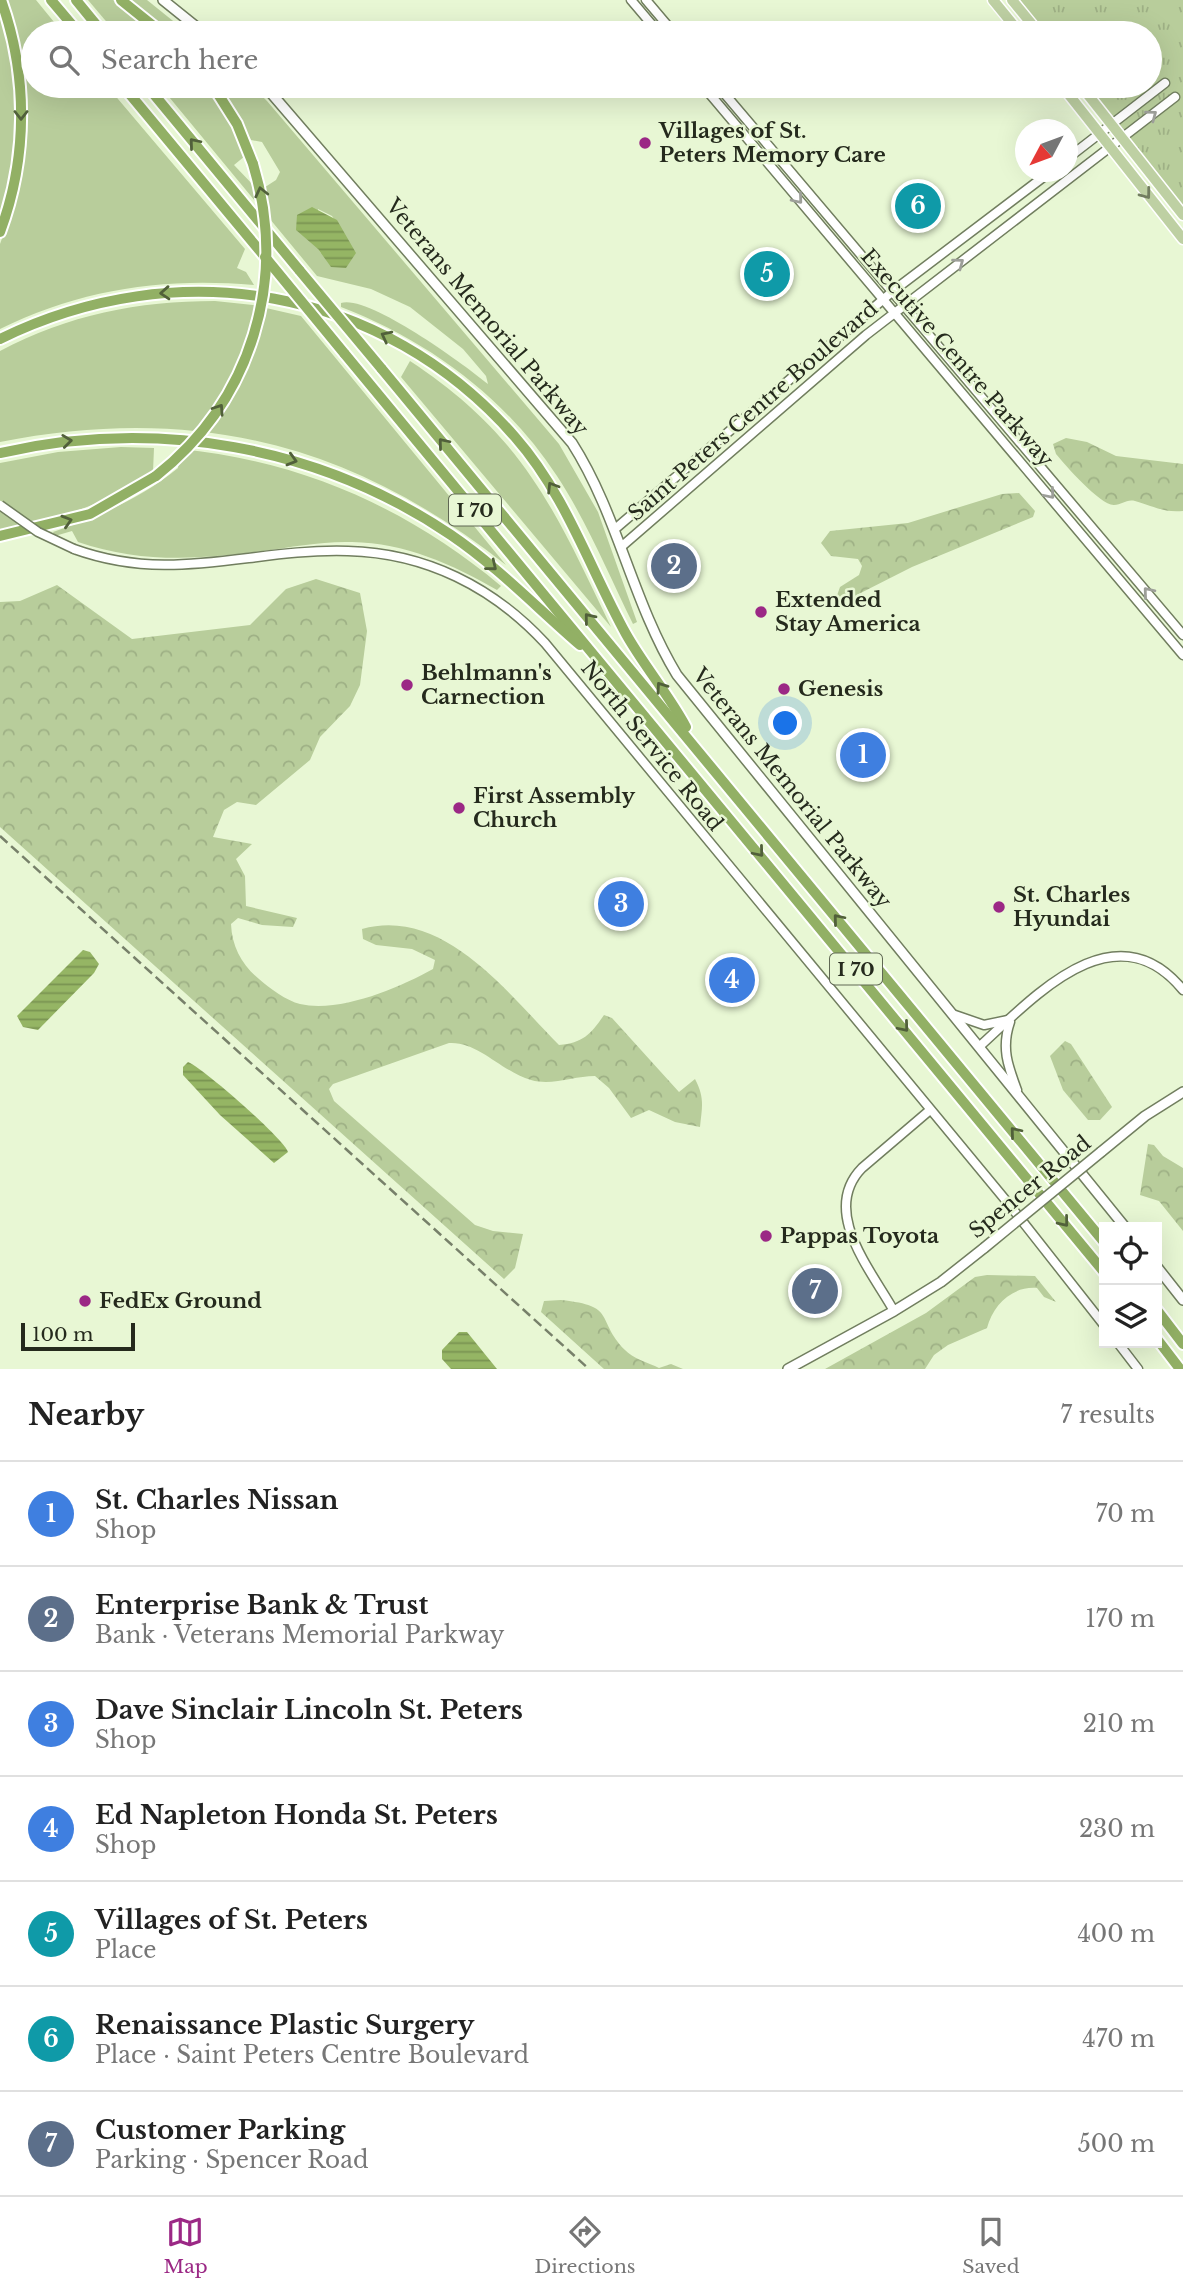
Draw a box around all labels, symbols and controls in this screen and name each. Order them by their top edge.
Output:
search box [21,21,1162,98]
icon: search [45,41,83,79]
text: Search here [101,44,258,76]
one-way arrow [13,110,29,121]
one-way arrow [1145,110,1157,123]
place label: Villages of St. Peters Memory Care [658,118,886,168]
north arrow [1015,119,1078,182]
marker: Villages of St. Peters Memory Care [637,135,653,151]
one-way arrow [189,138,202,150]
pin: 6 [895,180,941,232]
one-way arrow [254,186,269,198]
one-way arrow [1138,186,1151,198]
one-way arrow [790,191,802,204]
street label: Veterans Memorial Parkway [379,192,594,441]
street label: Executive Centre Parkway [855,244,1059,473]
pin: 5 [744,248,790,300]
one-way arrow [951,258,963,271]
one-way arrow [160,285,171,300]
street label: Saint Peters Centre Boulevard [623,296,883,526]
one-way arrow [381,331,393,345]
one-way arrow [211,404,223,417]
one-way arrow [61,433,73,448]
one-way arrow [439,438,451,451]
one-way arrow [286,452,298,466]
one-way arrow [547,482,560,495]
one-way arrow [1042,486,1055,499]
road number: I 70 [449,495,501,526]
one-way arrow [60,515,72,530]
pin: 2 [651,540,697,592]
one-way arrow [483,558,496,570]
place label: Extended Stay America [775,587,921,637]
one-way arrow [1143,587,1156,600]
marker: Extended Stay America [753,604,769,620]
one-way arrow [584,613,597,625]
street label: North Service Road [575,656,729,836]
place label: Behlmann's Carnection [421,660,552,710]
street label: Veterans Memorial Parkway [686,662,897,914]
place label: Genesis [798,676,884,702]
marker: Behlmann's Carnection [399,677,415,693]
one-way arrow [656,681,669,694]
marker: Genesis [776,681,792,697]
your location [768,706,802,740]
pin: 1 [840,729,886,781]
place label: First Assembly Church [473,783,635,833]
marker: First Assembly Church [451,800,467,816]
one-way arrow [751,843,763,856]
pin: 3 [598,878,644,930]
place label: St. Charles Hyundai [1013,882,1130,932]
marker: St. Charles Hyundai [991,899,1007,915]
one-way arrow [834,914,847,927]
road number: I 70 [830,953,882,984]
pin: 4 [709,954,755,1006]
one-way arrow [896,1019,908,1032]
one-way arrow [1010,1127,1023,1140]
street label: Spencer Road [964,1130,1096,1244]
one-way arrow [1056,1214,1069,1226]
map controls [1099,1222,1162,1348]
button: locate [1099,1222,1162,1285]
place label: Pappas Toyota [780,1223,939,1249]
marker: Pappas Toyota [758,1228,774,1244]
pin: 7 [792,1265,838,1317]
button: layers [1099,1285,1162,1348]
place label: FedEx Ground [99,1288,262,1314]
marker: FedEx Ground [77,1293,93,1309]
scale bar [21,1320,135,1352]
text: 100 m [32,1323,93,1346]
text: Nearby [28,1396,144,1433]
text: 7 results [1060,1401,1155,1429]
text: St. Charles Nissan [95,1484,339,1516]
text: 1 [46,1500,56,1528]
text: 70 m [1096,1500,1155,1528]
text: Shop [95,1516,156,1544]
text: Enterprise Bank & Trust [95,1589,428,1621]
text: 2 [44,1605,58,1633]
text: 170 m [1085,1605,1155,1633]
text: Bank · Veterans Memorial Parkway [95,1621,504,1649]
text: Dave Sinclair Lincoln St. Peters [95,1694,523,1726]
text: 3 [44,1710,58,1738]
text: 210 m [1083,1710,1155,1738]
text: Shop [95,1726,156,1754]
text: Ed Napleton Honda St. Peters [95,1799,498,1831]
text: 4 [43,1815,59,1843]
text: 230 m [1079,1815,1155,1843]
text: Shop [95,1831,156,1859]
text: Villages of St. Peters [95,1904,368,1936]
text: 5 [44,1920,58,1948]
text: 400 m [1077,1920,1155,1948]
text: Place [95,1936,157,1964]
text: Renaissance Plastic Surgery [95,2009,474,2041]
text: 6 [43,2025,59,2053]
text: 470 m [1082,2025,1155,2053]
text: Place · Saint Peters Centre Boulevard [95,2041,529,2069]
text: Customer Parking [95,2114,345,2146]
text: 7 [45,2130,57,2158]
text: 500 m [1078,2130,1155,2158]
text: Parking · Spencer Road [95,2146,368,2174]
tab: Map [163,2213,208,2278]
tab: Directions [534,2213,635,2278]
tab: Saved [962,2213,1020,2278]

